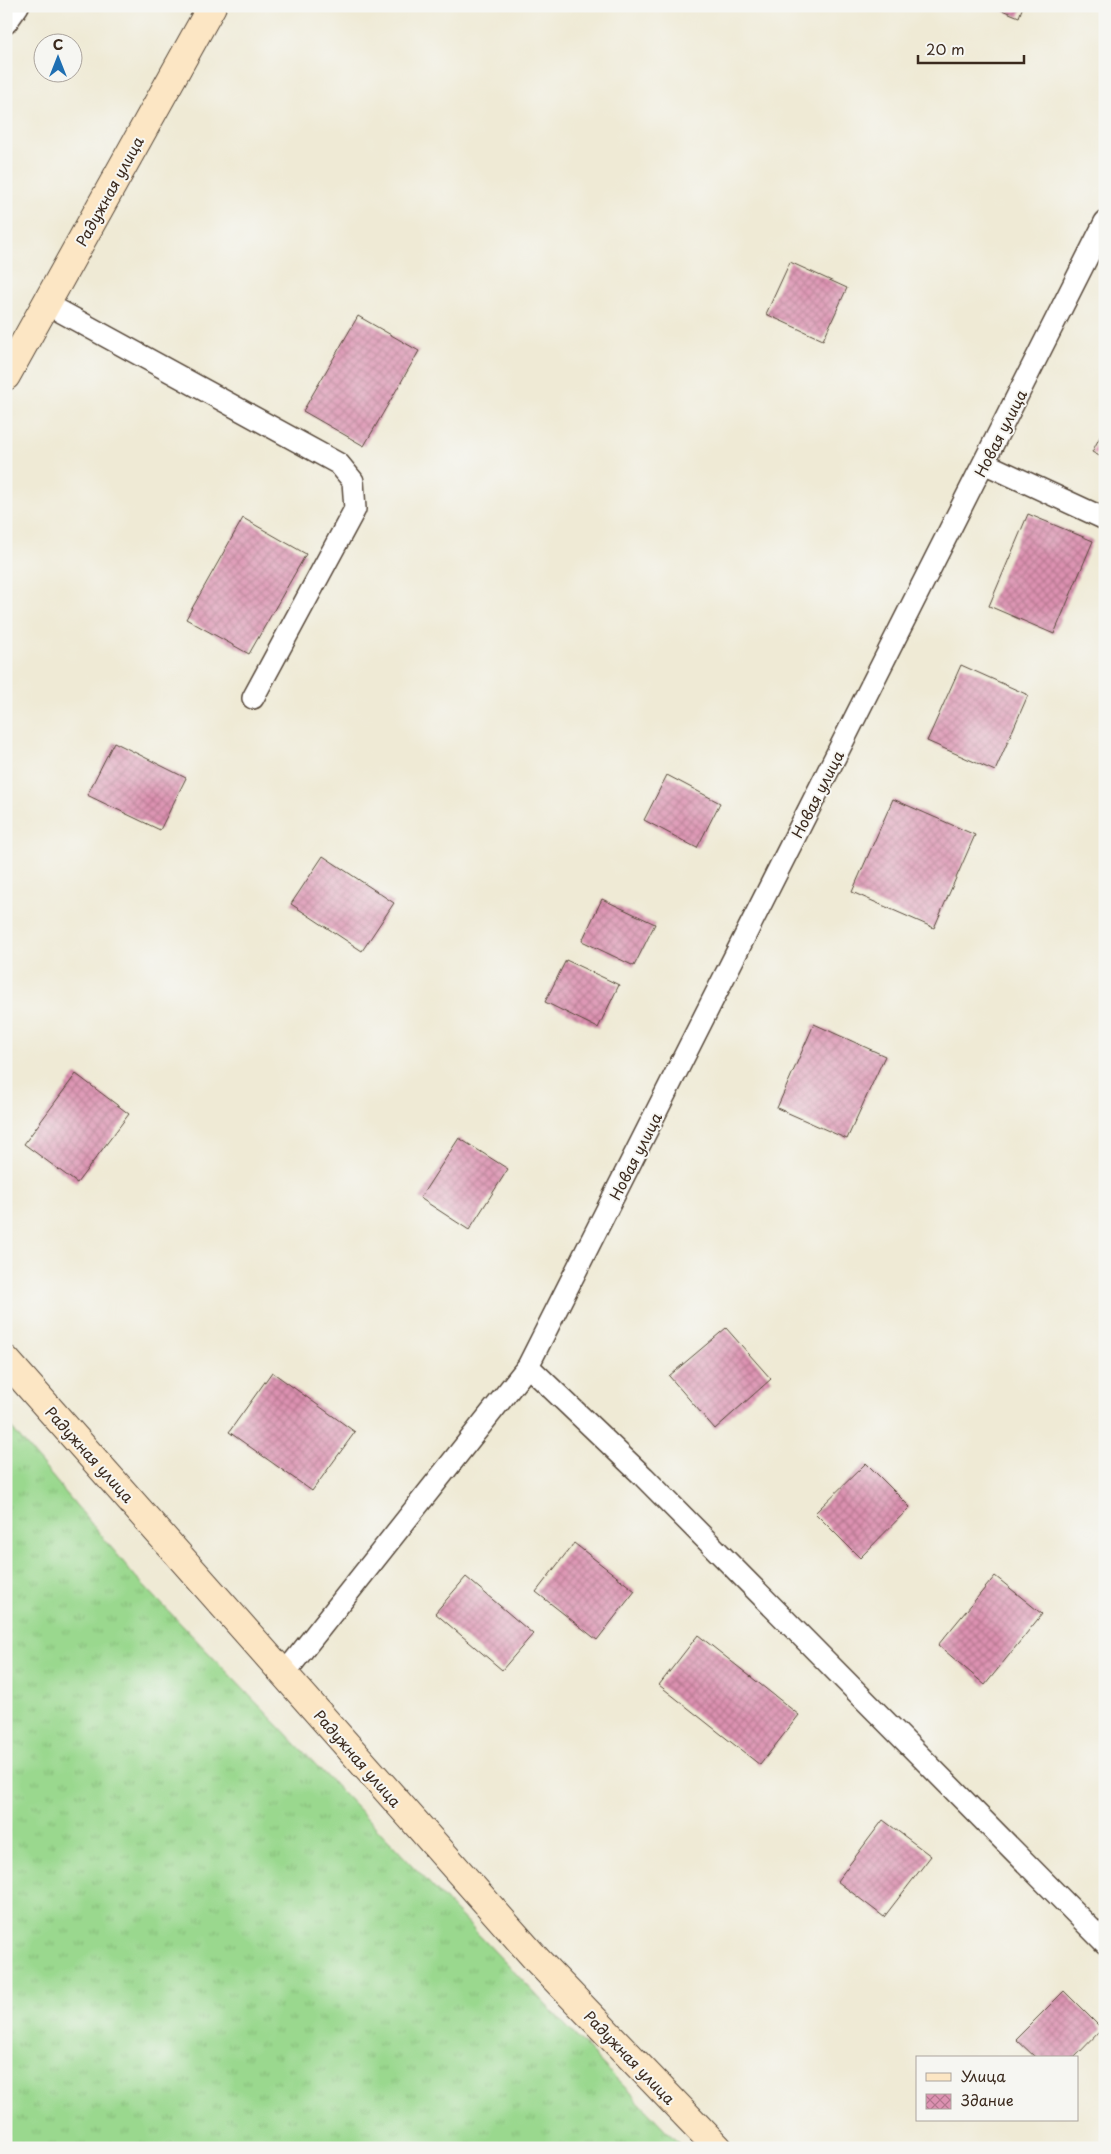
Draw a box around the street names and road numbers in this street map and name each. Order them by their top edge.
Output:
street label: Радужная улица [69,131,149,250]
street label: Новая улица [968,385,1032,481]
street label: Новая улица [785,746,849,842]
street label: Новая улица [603,1108,667,1204]
street label: Радужная улица [40,1401,140,1508]
street label: Радужная улица [309,1704,407,1812]
street label: Радужная улица [579,2005,681,2110]

